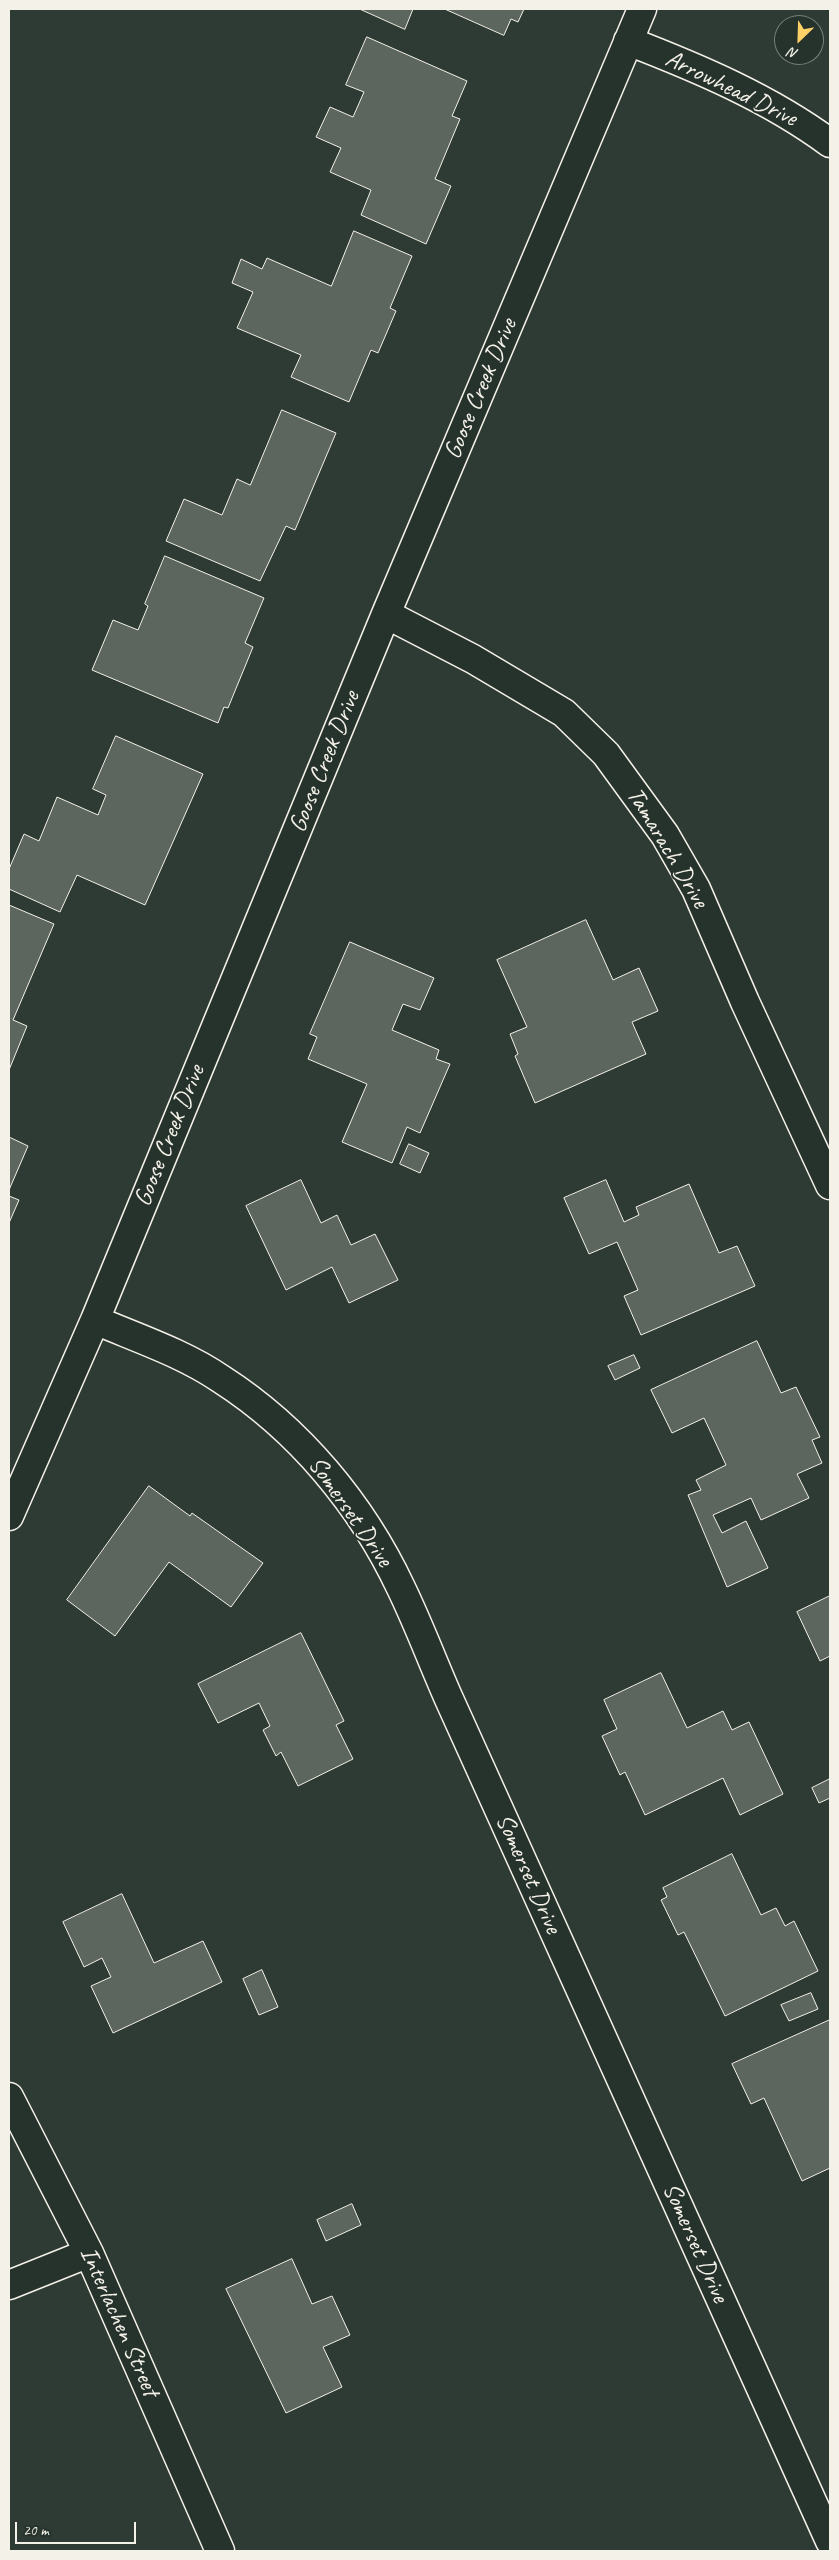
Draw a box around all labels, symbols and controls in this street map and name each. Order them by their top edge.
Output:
north arrow [774,15,824,65]
street label: Arrowhead Drive [660,44,802,134]
text: N [786,44,801,63]
street label: Goose Creek Drive [438,314,524,464]
street label: Goose Creek Drive [283,687,367,837]
street label: Tamarach Drive [619,782,715,914]
street label: Goose Creek Drive [128,1061,212,1211]
street label: Somerset Drive [301,1451,399,1573]
street label: Somerset Drive [488,1810,568,1938]
street label: Somerset Drive [655,2179,735,2307]
street label: Interlachen Street [73,2243,165,2401]
scale bar [18,2512,139,2544]
text: 20 m [23,2521,49,2540]

